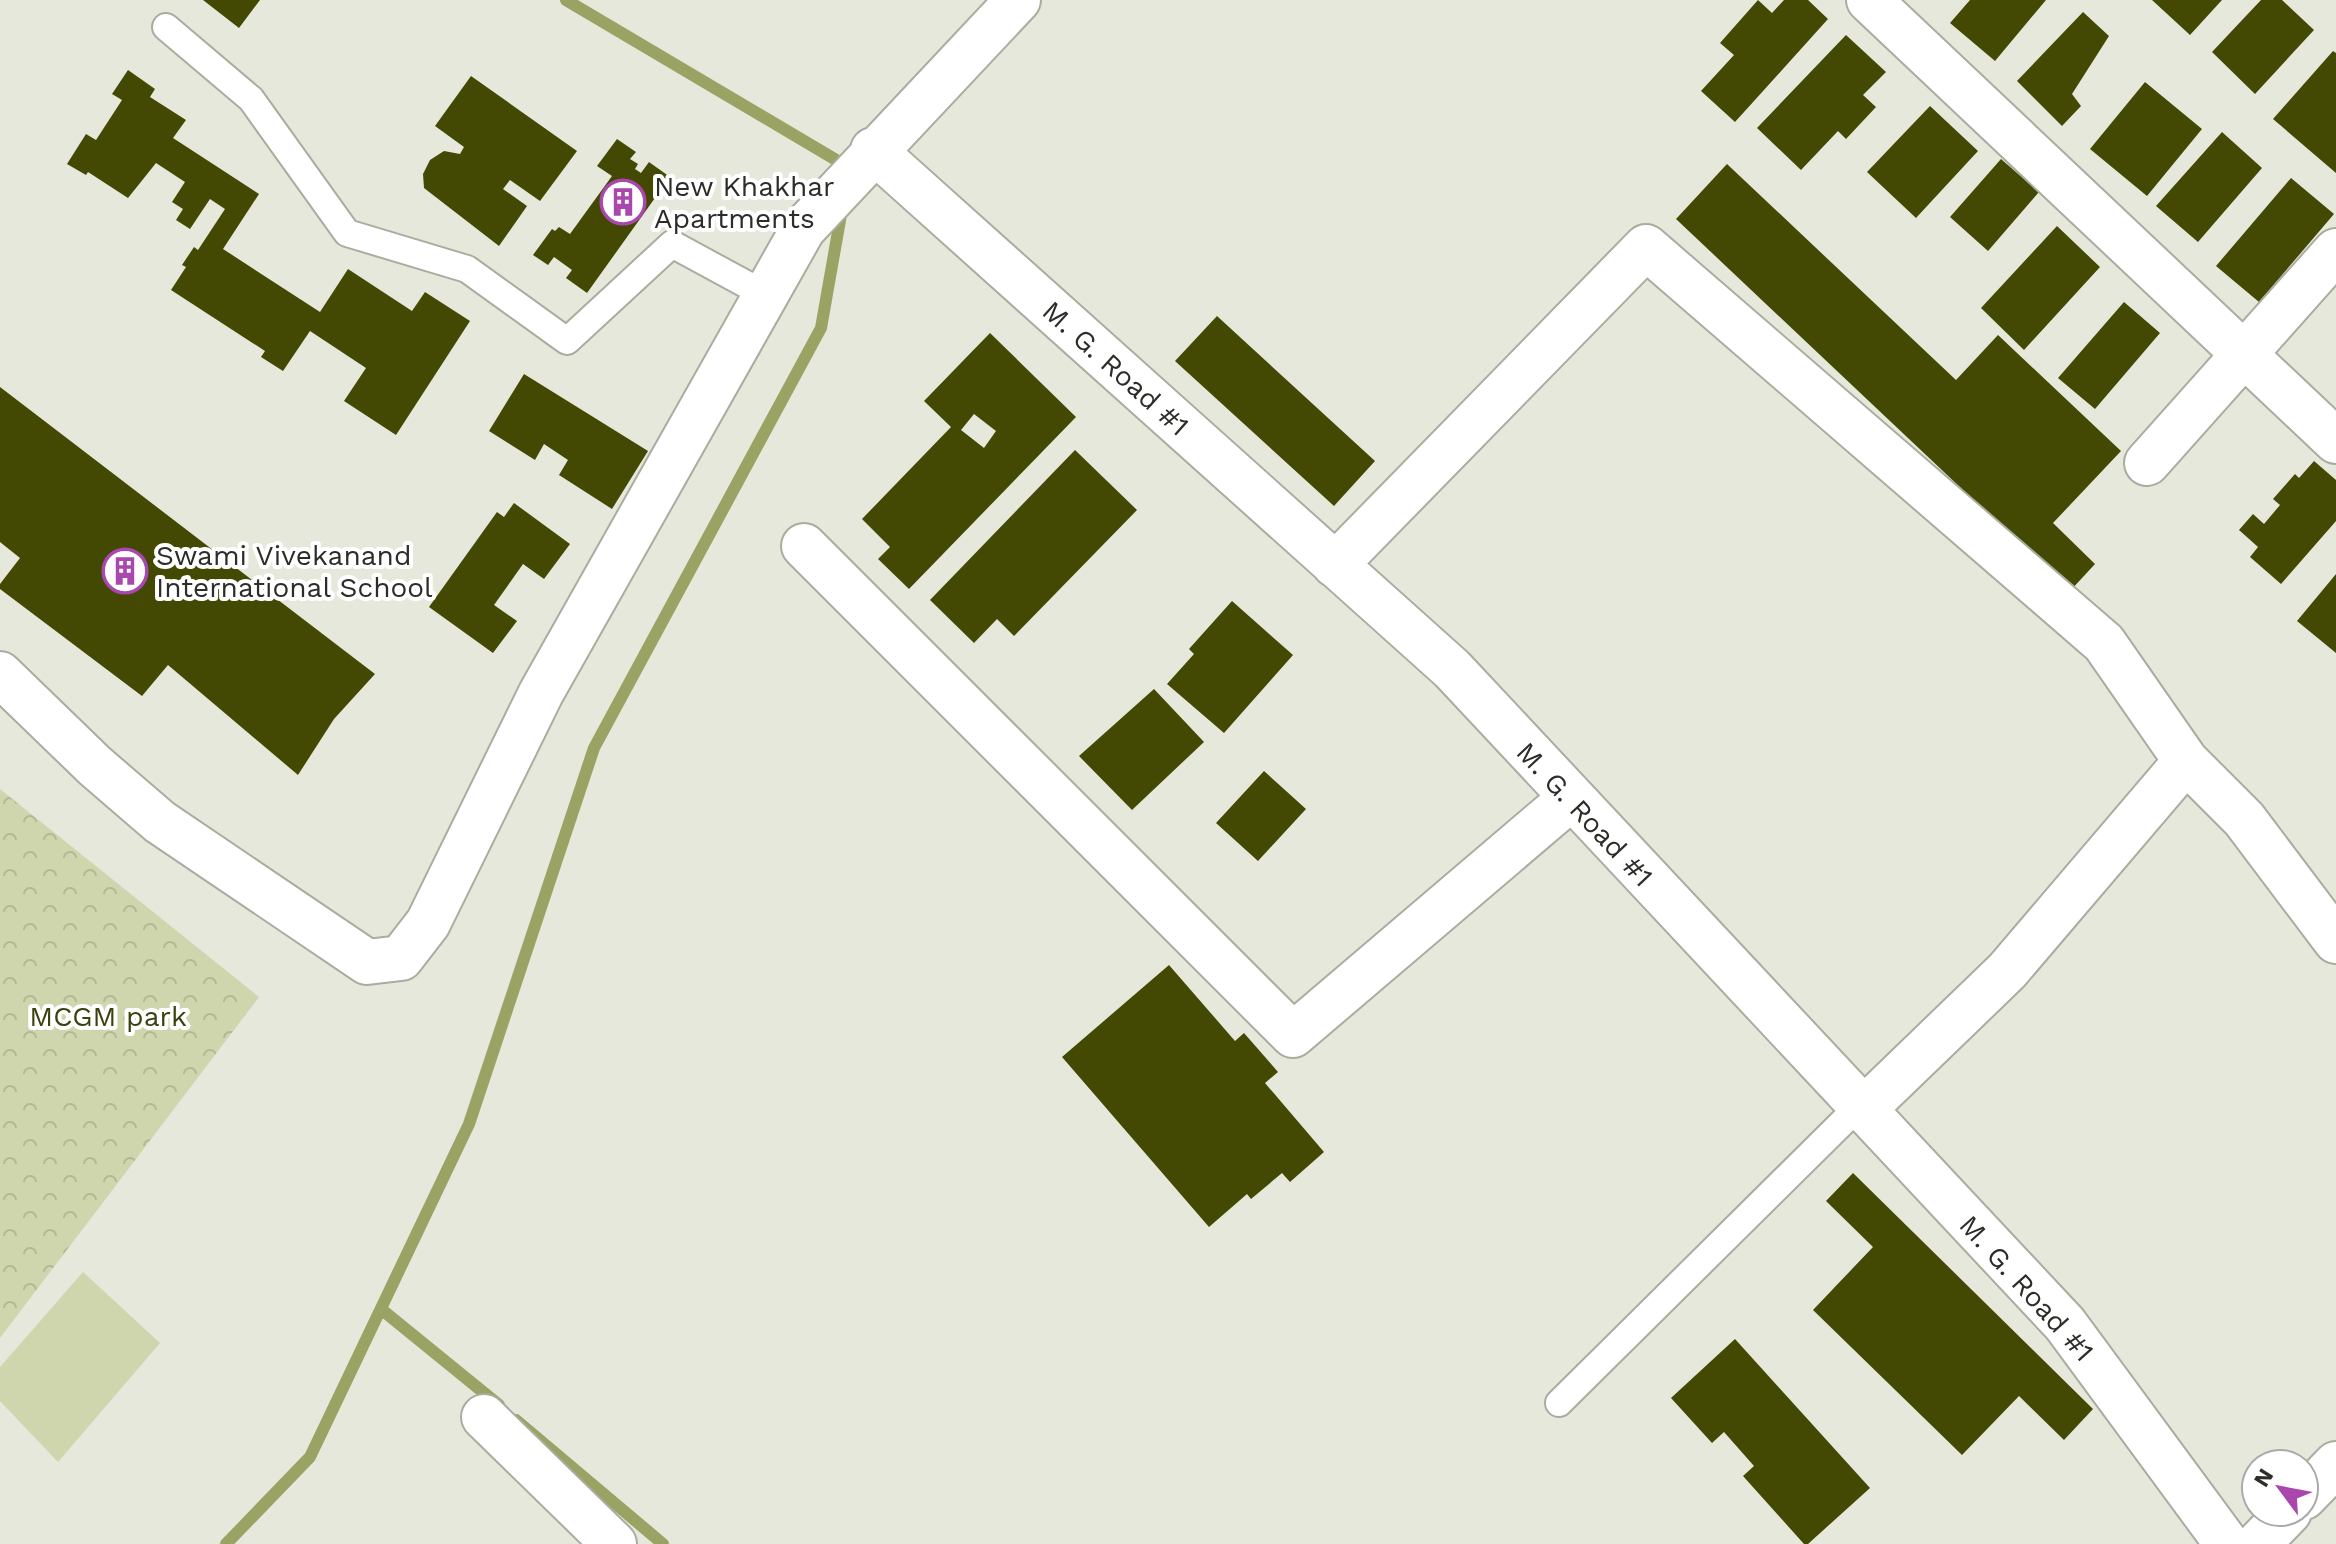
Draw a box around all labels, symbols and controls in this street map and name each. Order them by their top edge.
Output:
place label: New Khakhar Apartments [654,170,835,235]
building icon: New Khakhar Apartments [599,178,647,226]
street label: M. G. Road #1 [1036,294,1195,442]
place label: Swami Vivekanand International School [156,539,433,604]
building icon: Swami Vivekanand International School [101,547,149,595]
street label: M. G. Road #1 [1510,735,1660,893]
park label: MCGM park [29,1000,187,1033]
street label: M. G. Road #1 [1953,1209,2101,1368]
north arrow [2240,1448,2320,1528]
text: N [2249,1464,2278,1491]

